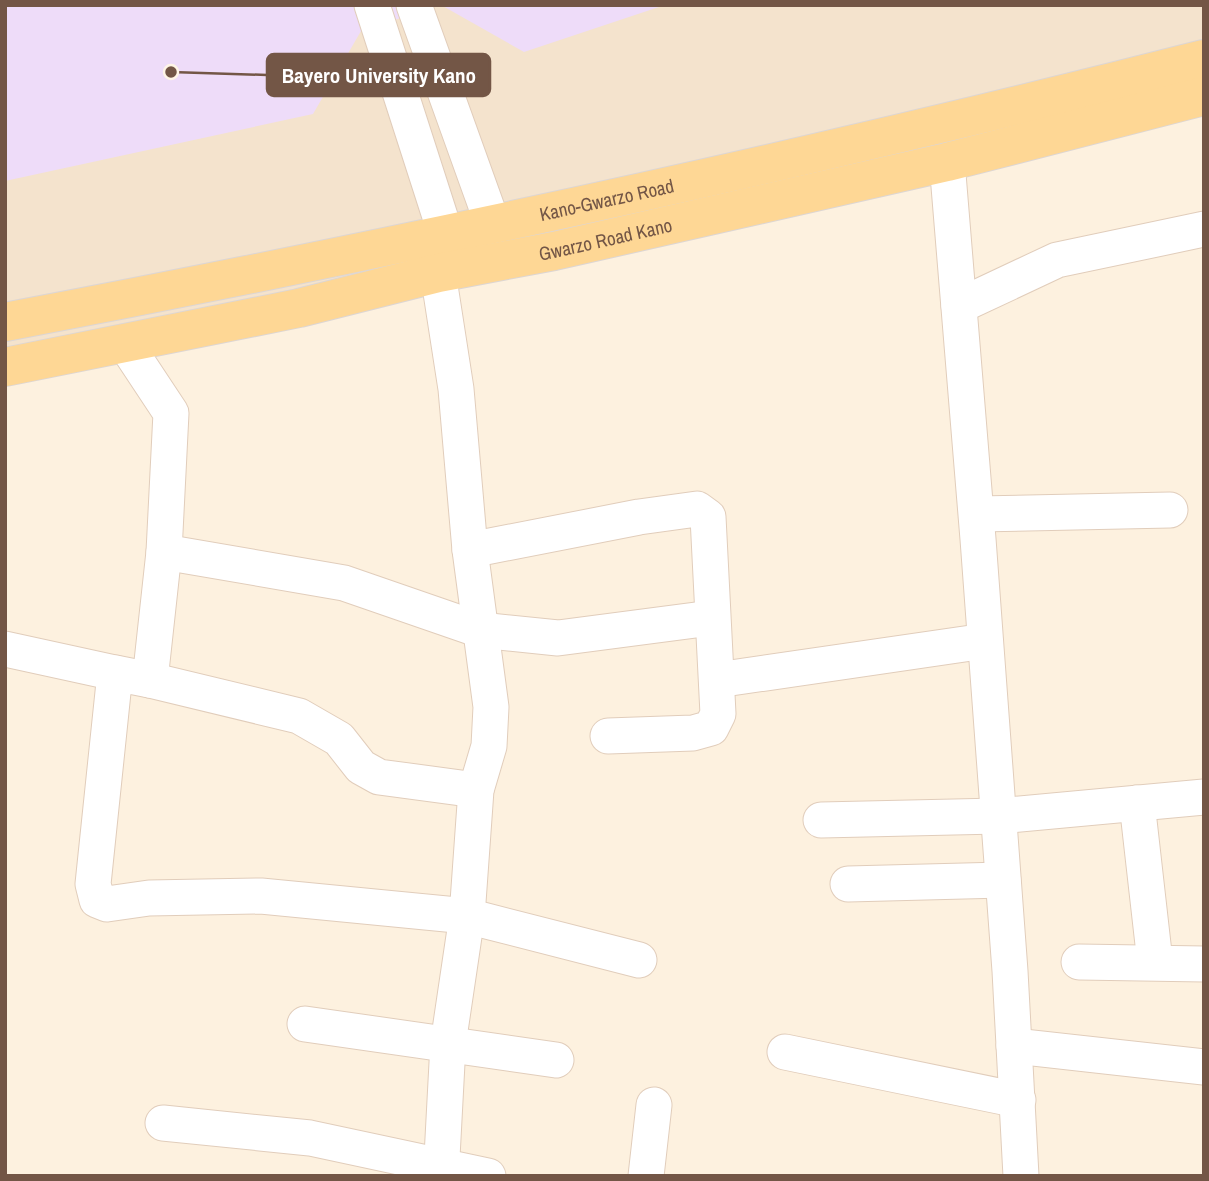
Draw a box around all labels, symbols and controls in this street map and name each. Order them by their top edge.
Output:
callout: Bayero University Kano [267,54,490,96]
text: Bayero University Kano [282,61,476,90]
street label: Kano-Gwarzo Road [537,172,676,227]
street label: Gwarzo Road Kano [537,212,675,267]

